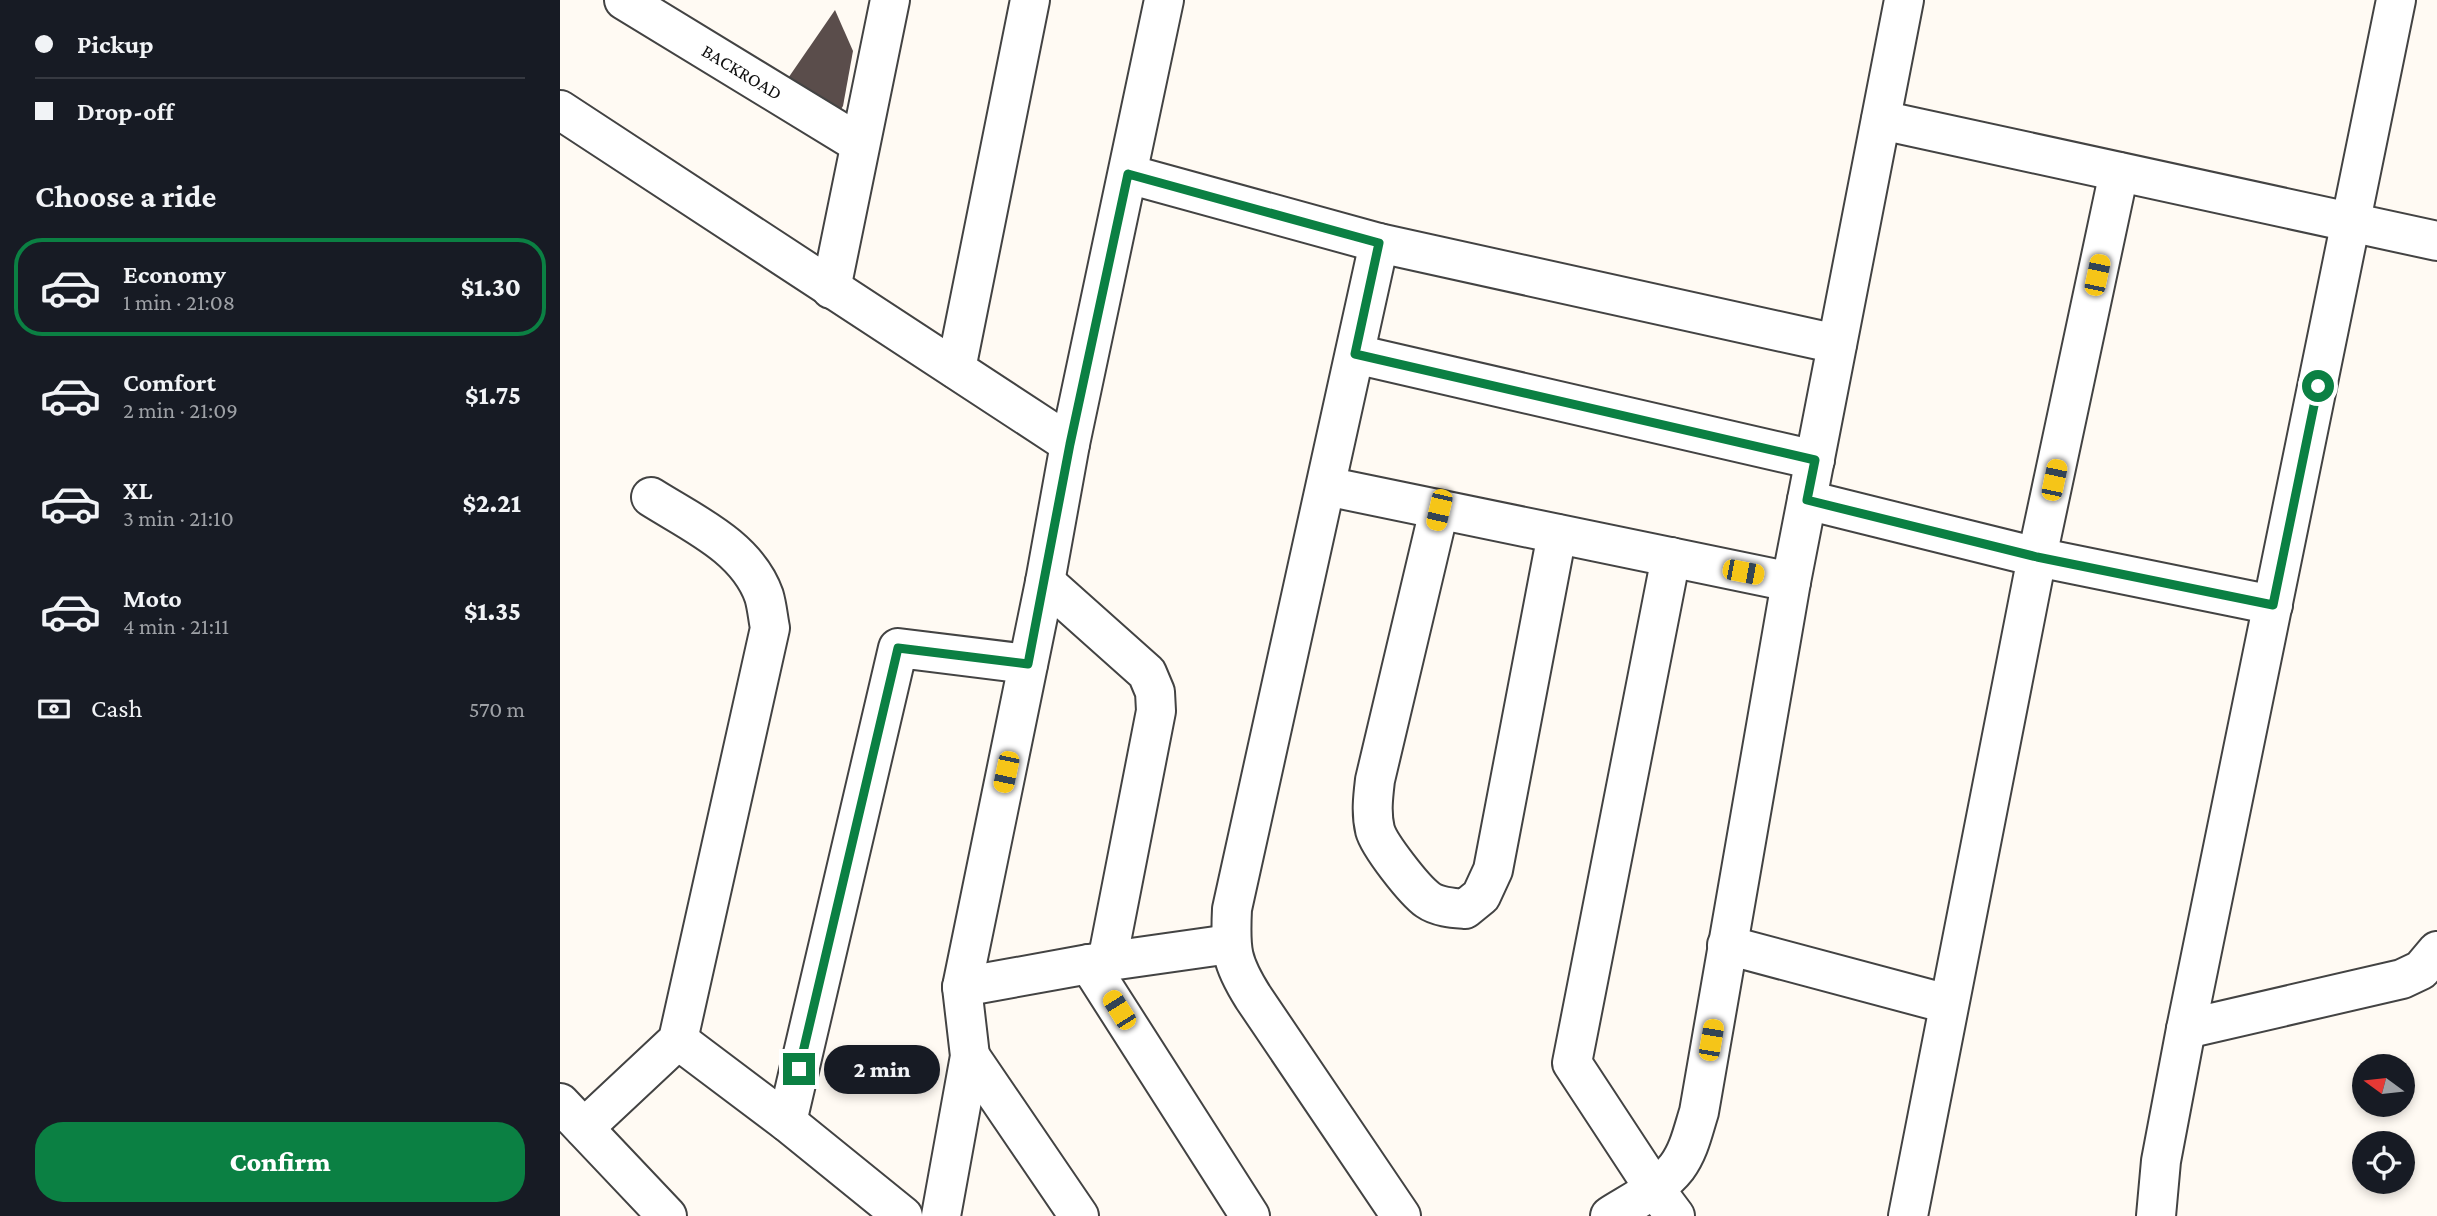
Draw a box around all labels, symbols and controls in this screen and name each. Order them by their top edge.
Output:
text: Pickup [77,30,154,59]
street label: BACKROAD [698,40,786,104]
text: Drop-off [77,97,174,126]
text: Choose a ride [35,178,216,214]
car [2083,252,2112,298]
icon: car [39,256,102,319]
text: Economy [123,260,226,289]
text: $1.30 [461,273,521,302]
text: 1 min · 21:08 [123,289,235,315]
icon: car [39,364,102,427]
text: Comfort [123,368,216,397]
route start [2302,370,2334,402]
text: $1.75 [465,381,521,410]
text: 2 min · 21:09 [123,397,238,423]
car [2040,457,2069,503]
icon: car [39,472,102,535]
text: XL [123,476,152,505]
car [1425,487,1454,533]
text: $2.21 [462,489,521,518]
text: 3 min · 21:10 [123,505,234,531]
car [1721,558,1766,586]
icon: car [39,580,102,643]
text: Moto [123,584,182,613]
text: $1.35 [464,597,521,626]
text: 4 min · 21:11 [123,613,229,639]
icon: cash [35,690,73,728]
text: Cash [91,694,142,723]
text: 570 m [469,696,525,722]
car [992,749,1021,795]
car [1099,987,1140,1033]
car [1698,1017,1725,1063]
callout: 2 min [824,1044,939,1094]
route end [783,1053,815,1085]
north arrow [2352,1054,2415,1116]
map controls [2352,1054,2415,1194]
text: 2 min [854,1056,910,1082]
button: Confirm [35,1122,525,1202]
button: locate [2352,1131,2415,1194]

